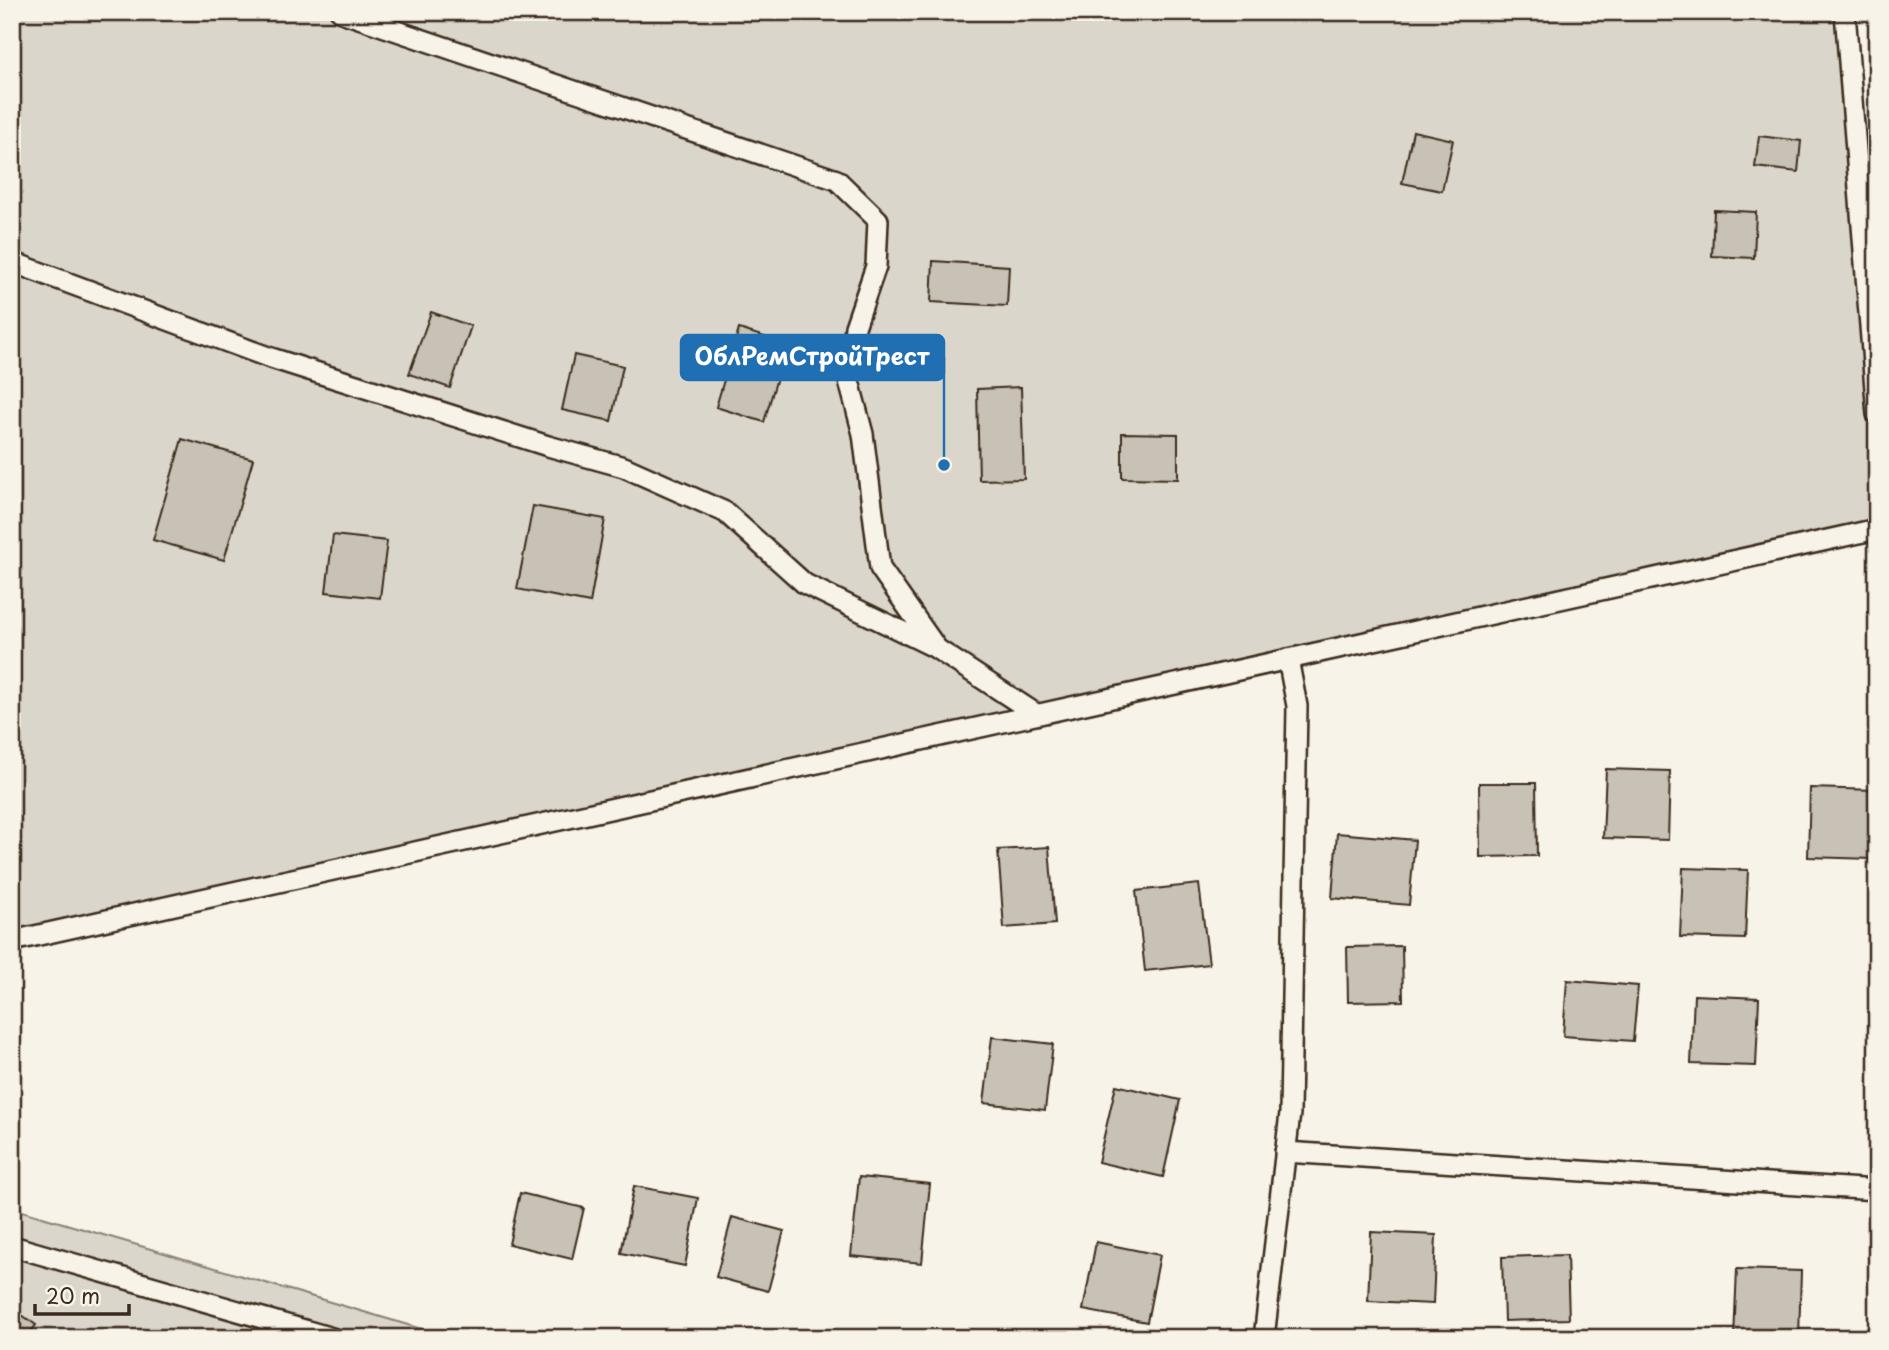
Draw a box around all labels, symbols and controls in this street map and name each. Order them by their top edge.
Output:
callout: ОблРемСтройТрест [681,335,944,380]
text: ОблРемСтройТрест [695,337,930,373]
scale bar [35,1273,130,1317]
text: 20 m [46,1279,100,1311]

